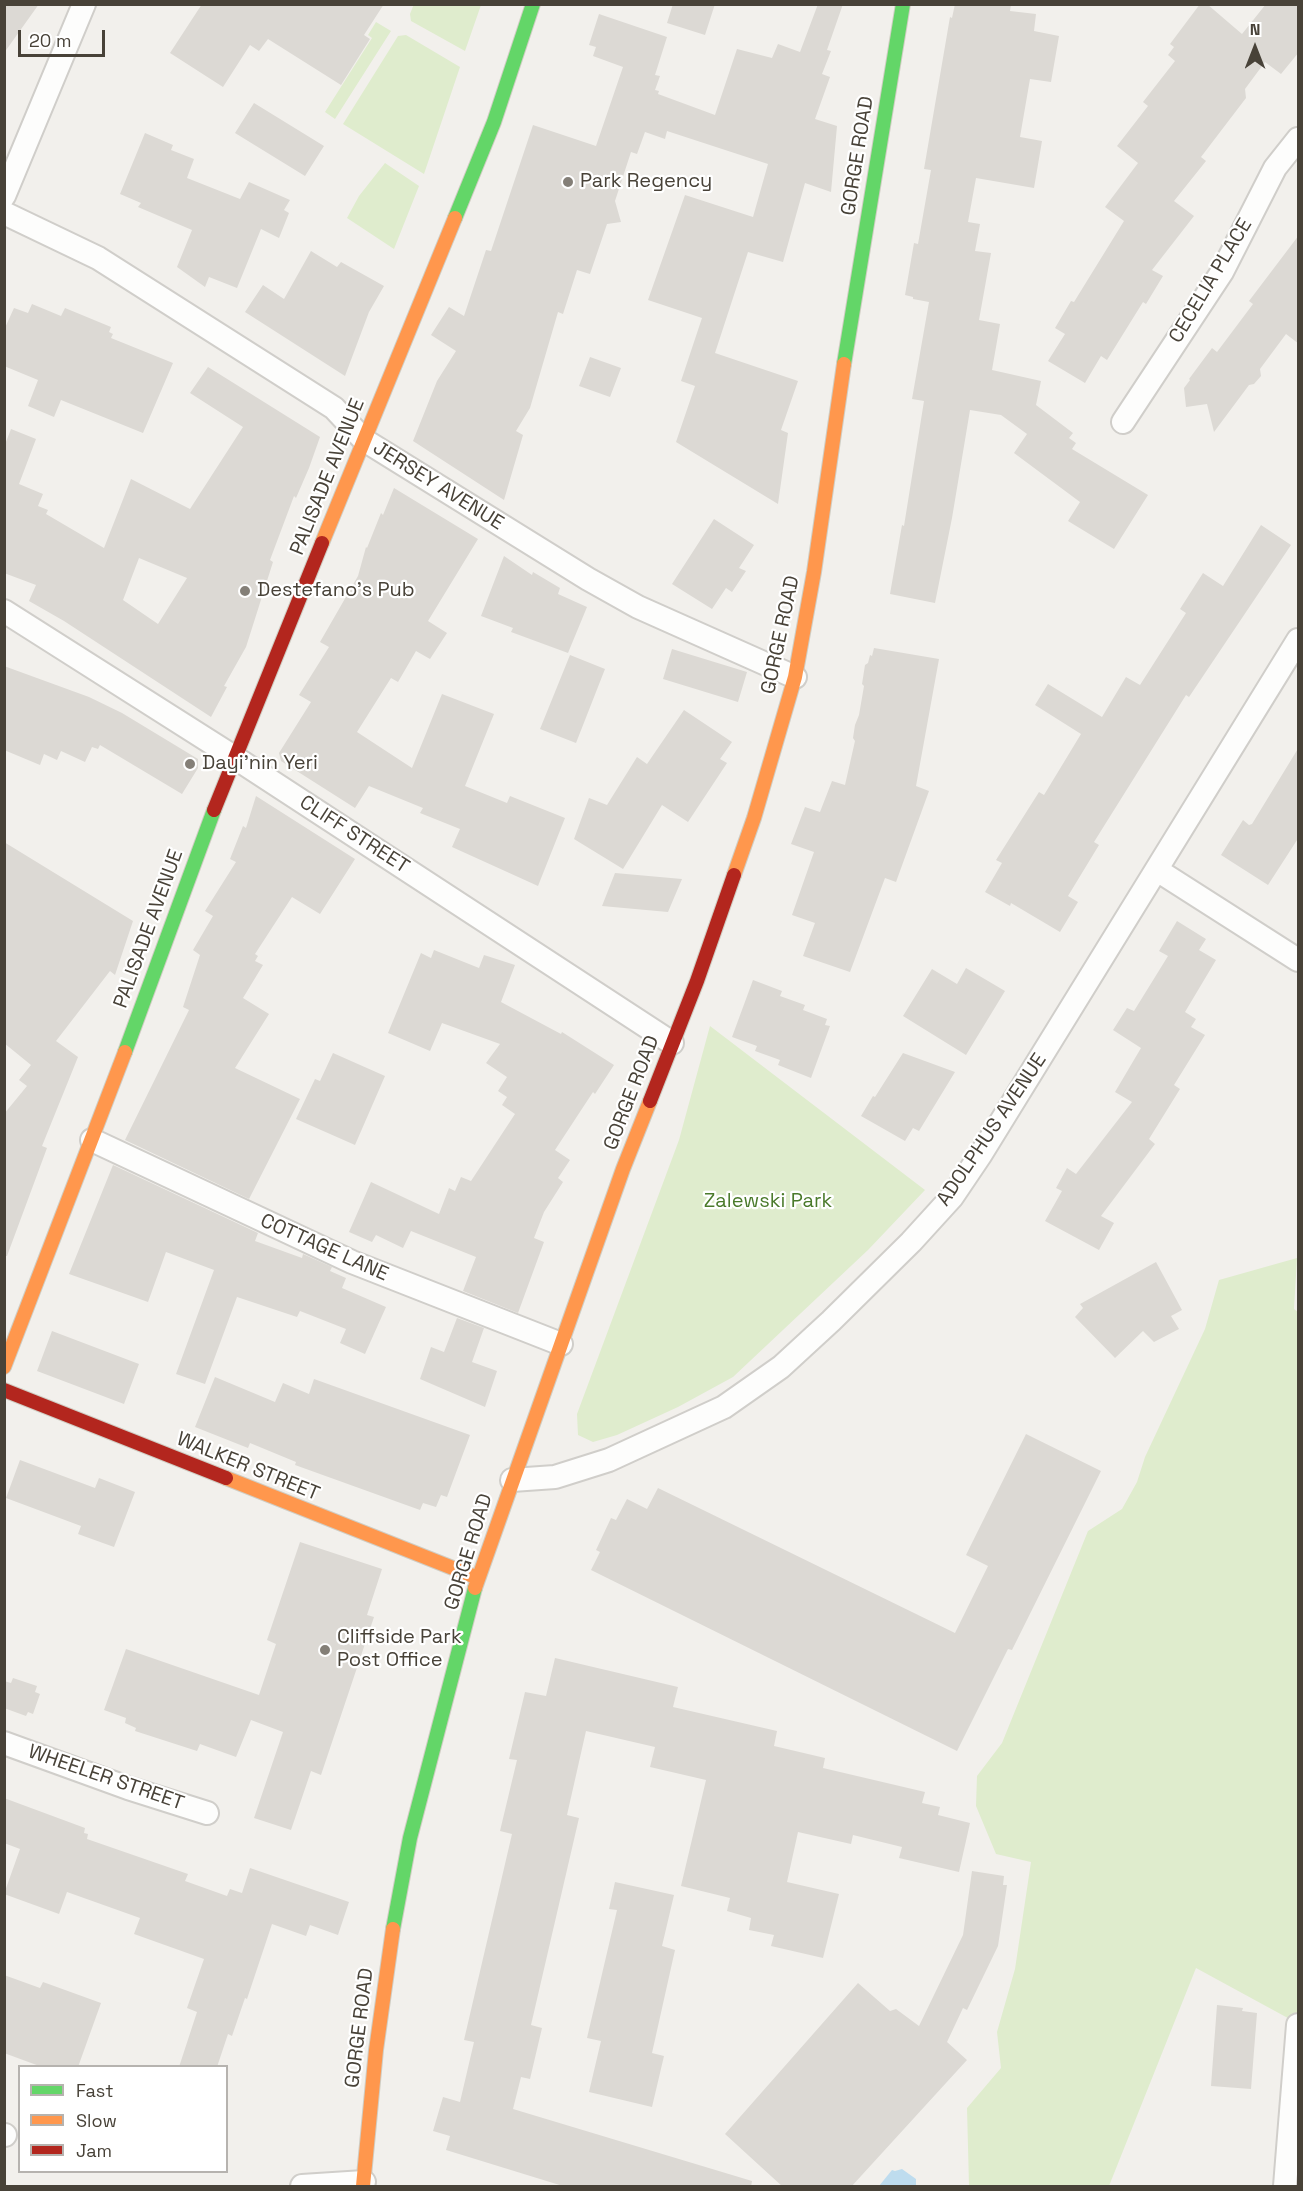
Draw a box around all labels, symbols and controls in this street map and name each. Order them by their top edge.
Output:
scale bar [21,18,108,56]
north arrow [1225,18,1285,78]
text: N [1250,19,1260,40]
text: 20 m [29,29,72,52]
street label: GORGE ROAD [837,95,879,217]
place label: Park Regency [580,170,712,194]
marker: Park Regency [561,175,575,189]
street label: CECELIA PLACE [1164,214,1258,348]
street label: PALISADE AVENUE [286,395,370,559]
street label: JERSEY AVENUE [368,436,508,536]
street label: GORGE ROAD [757,574,805,696]
place label: Destefano's Pub [257,579,415,603]
marker: Destefano's Pub [238,584,252,598]
place label: Dayi’nin Yeri [202,752,318,776]
marker: Dayi’nin Yeri [183,757,197,771]
street label: CLIFF STREET [295,791,413,879]
street label: PALISADE AVENUE [109,847,189,1011]
street label: GORGE ROAD [599,1032,665,1154]
street label: ADOLPHUS AVENUE [932,1049,1052,1211]
park label: Zalewski Park [704,1190,832,1214]
street label: COTTAGE LANE [256,1209,392,1287]
street label: WALKER STREET [173,1427,323,1507]
street label: GORGE ROAD [440,1491,498,1613]
place label: Cliffside Park Post Office [337,1626,462,1673]
marker: Cliffside Park Post Office [318,1643,332,1657]
street label: WHEELER STREET [25,1740,187,1816]
street label: GORGE ROAD [341,1967,379,2089]
legend [18,2065,228,2173]
text: Fast [76,2079,113,2102]
text: Slow [76,2109,117,2132]
text: Jam [76,2139,112,2162]

